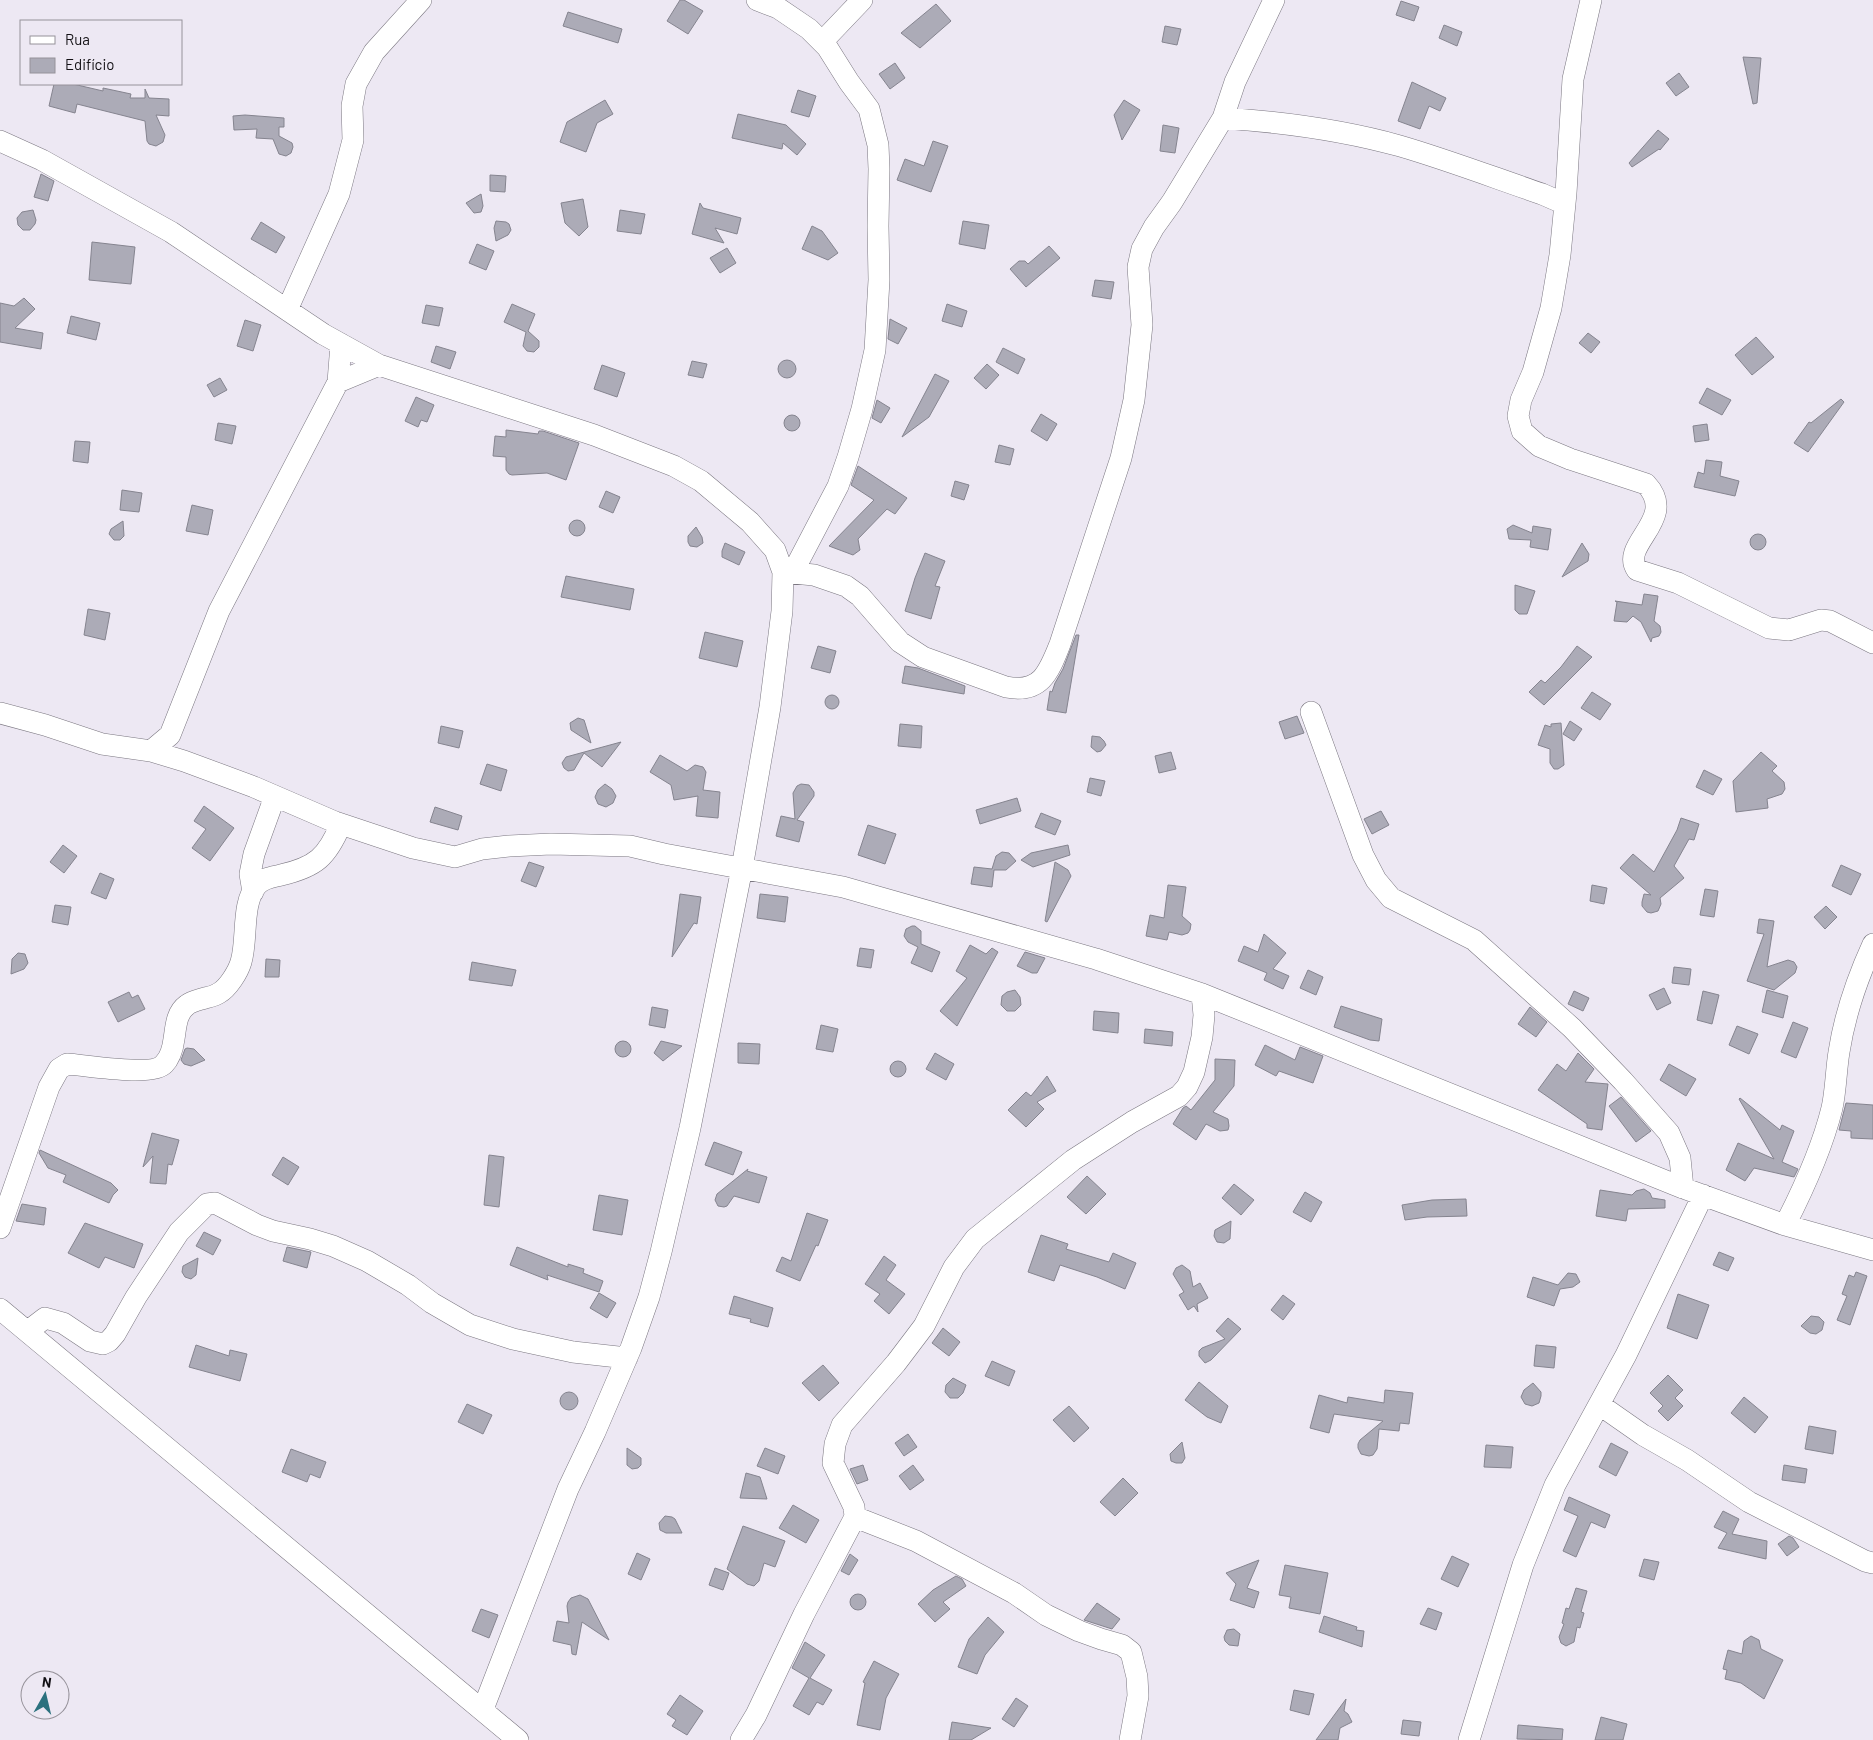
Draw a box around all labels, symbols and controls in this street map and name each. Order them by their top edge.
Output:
legend [20,20,182,85]
text: Rua [65,30,90,48]
text: Edifício [65,55,114,73]
north arrow [20,1670,70,1720]
text: N [41,1673,53,1691]

